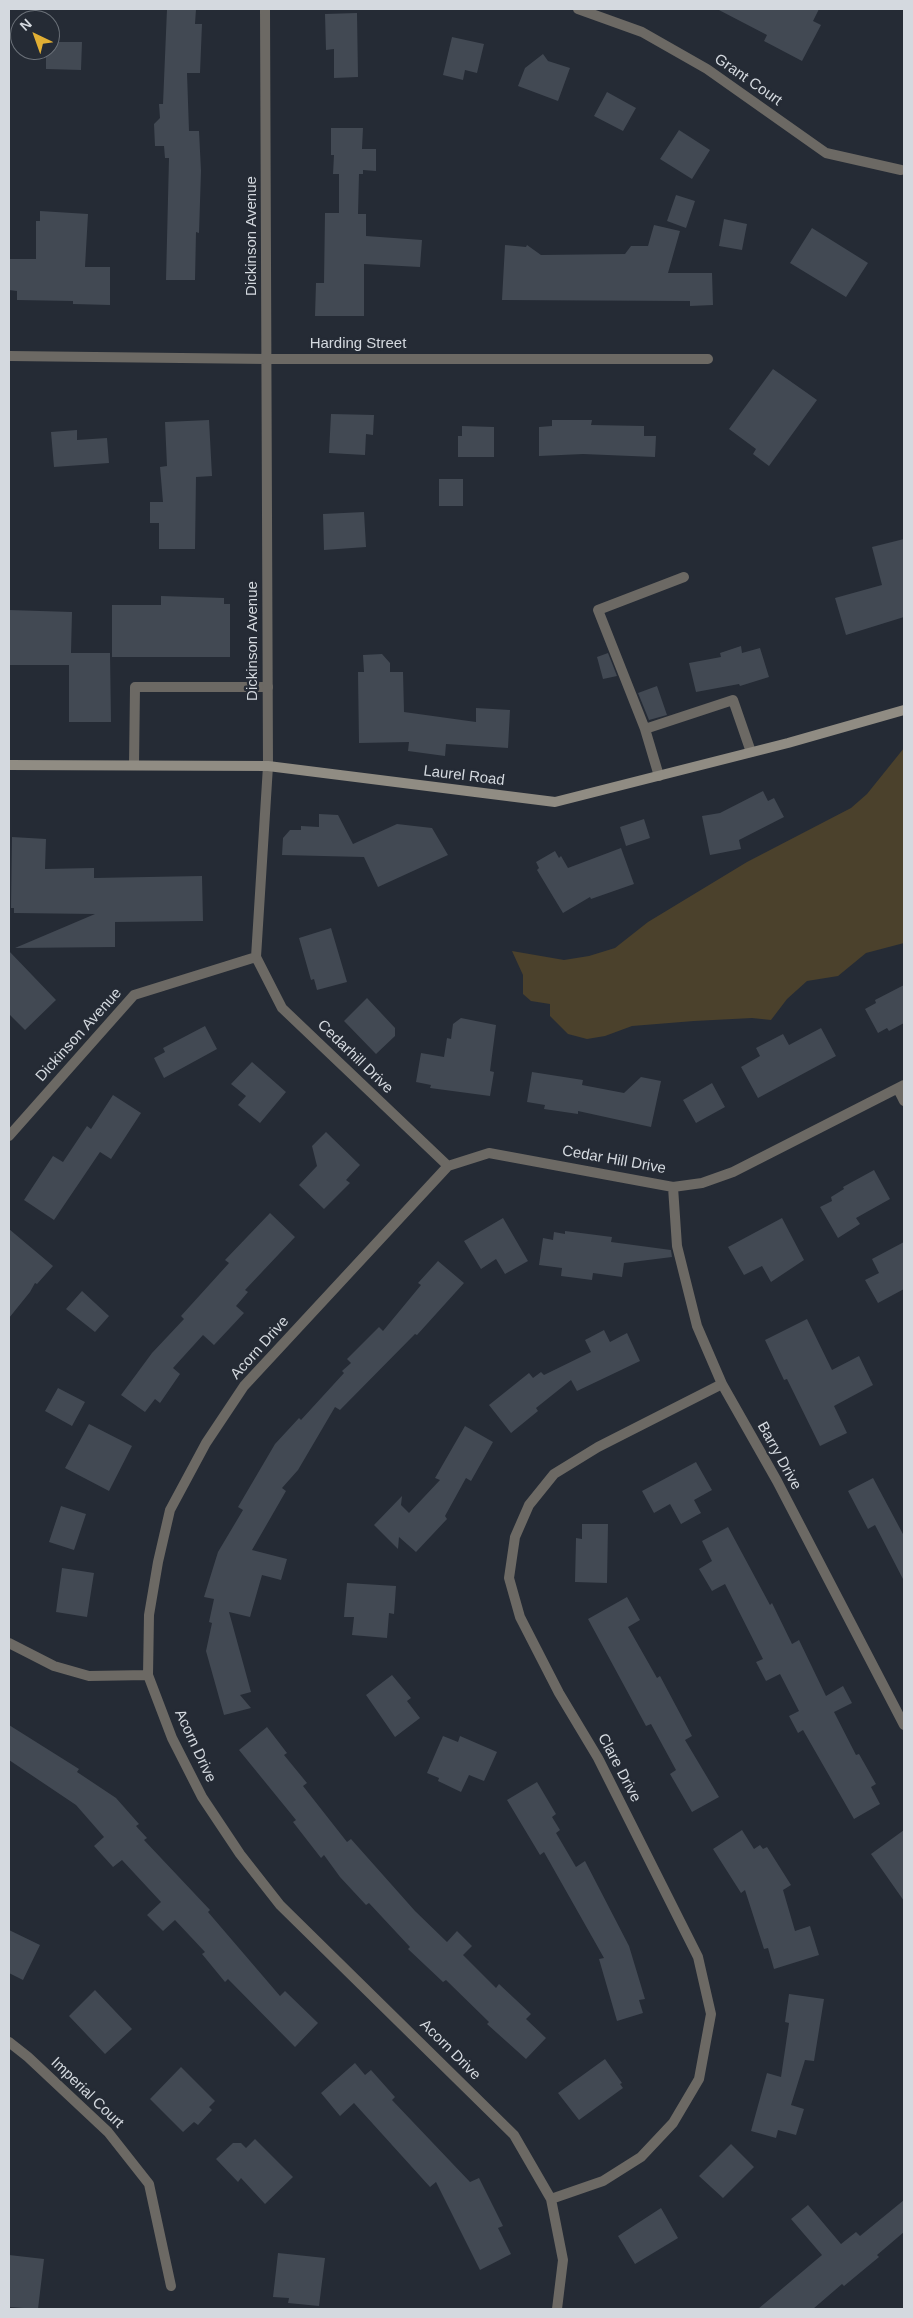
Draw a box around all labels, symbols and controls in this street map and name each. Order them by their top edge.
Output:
north arrow [10,10,60,60]
text: N [17,15,35,34]
street label: Grant Court [711,50,785,110]
street label: Dickinson Avenue [243,176,261,296]
street label: Harding Street [310,335,406,353]
street label: Dickinson Avenue [244,581,262,701]
street label: Laurel Road [422,762,506,790]
street label: Dickinson Avenue [32,984,126,1086]
street label: Cedarhill Drive [313,1016,397,1098]
street label: Cedar Hill Drive [561,1142,667,1178]
street label: Acorn Drive [227,1313,293,1383]
street label: Barry Drive [753,1419,805,1493]
street label: Acorn Drive [170,1707,220,1785]
street label: Clare Drive [593,1731,645,1805]
street label: Acorn Drive [416,2016,484,2084]
street label: Imperial Court [47,2054,127,2132]

